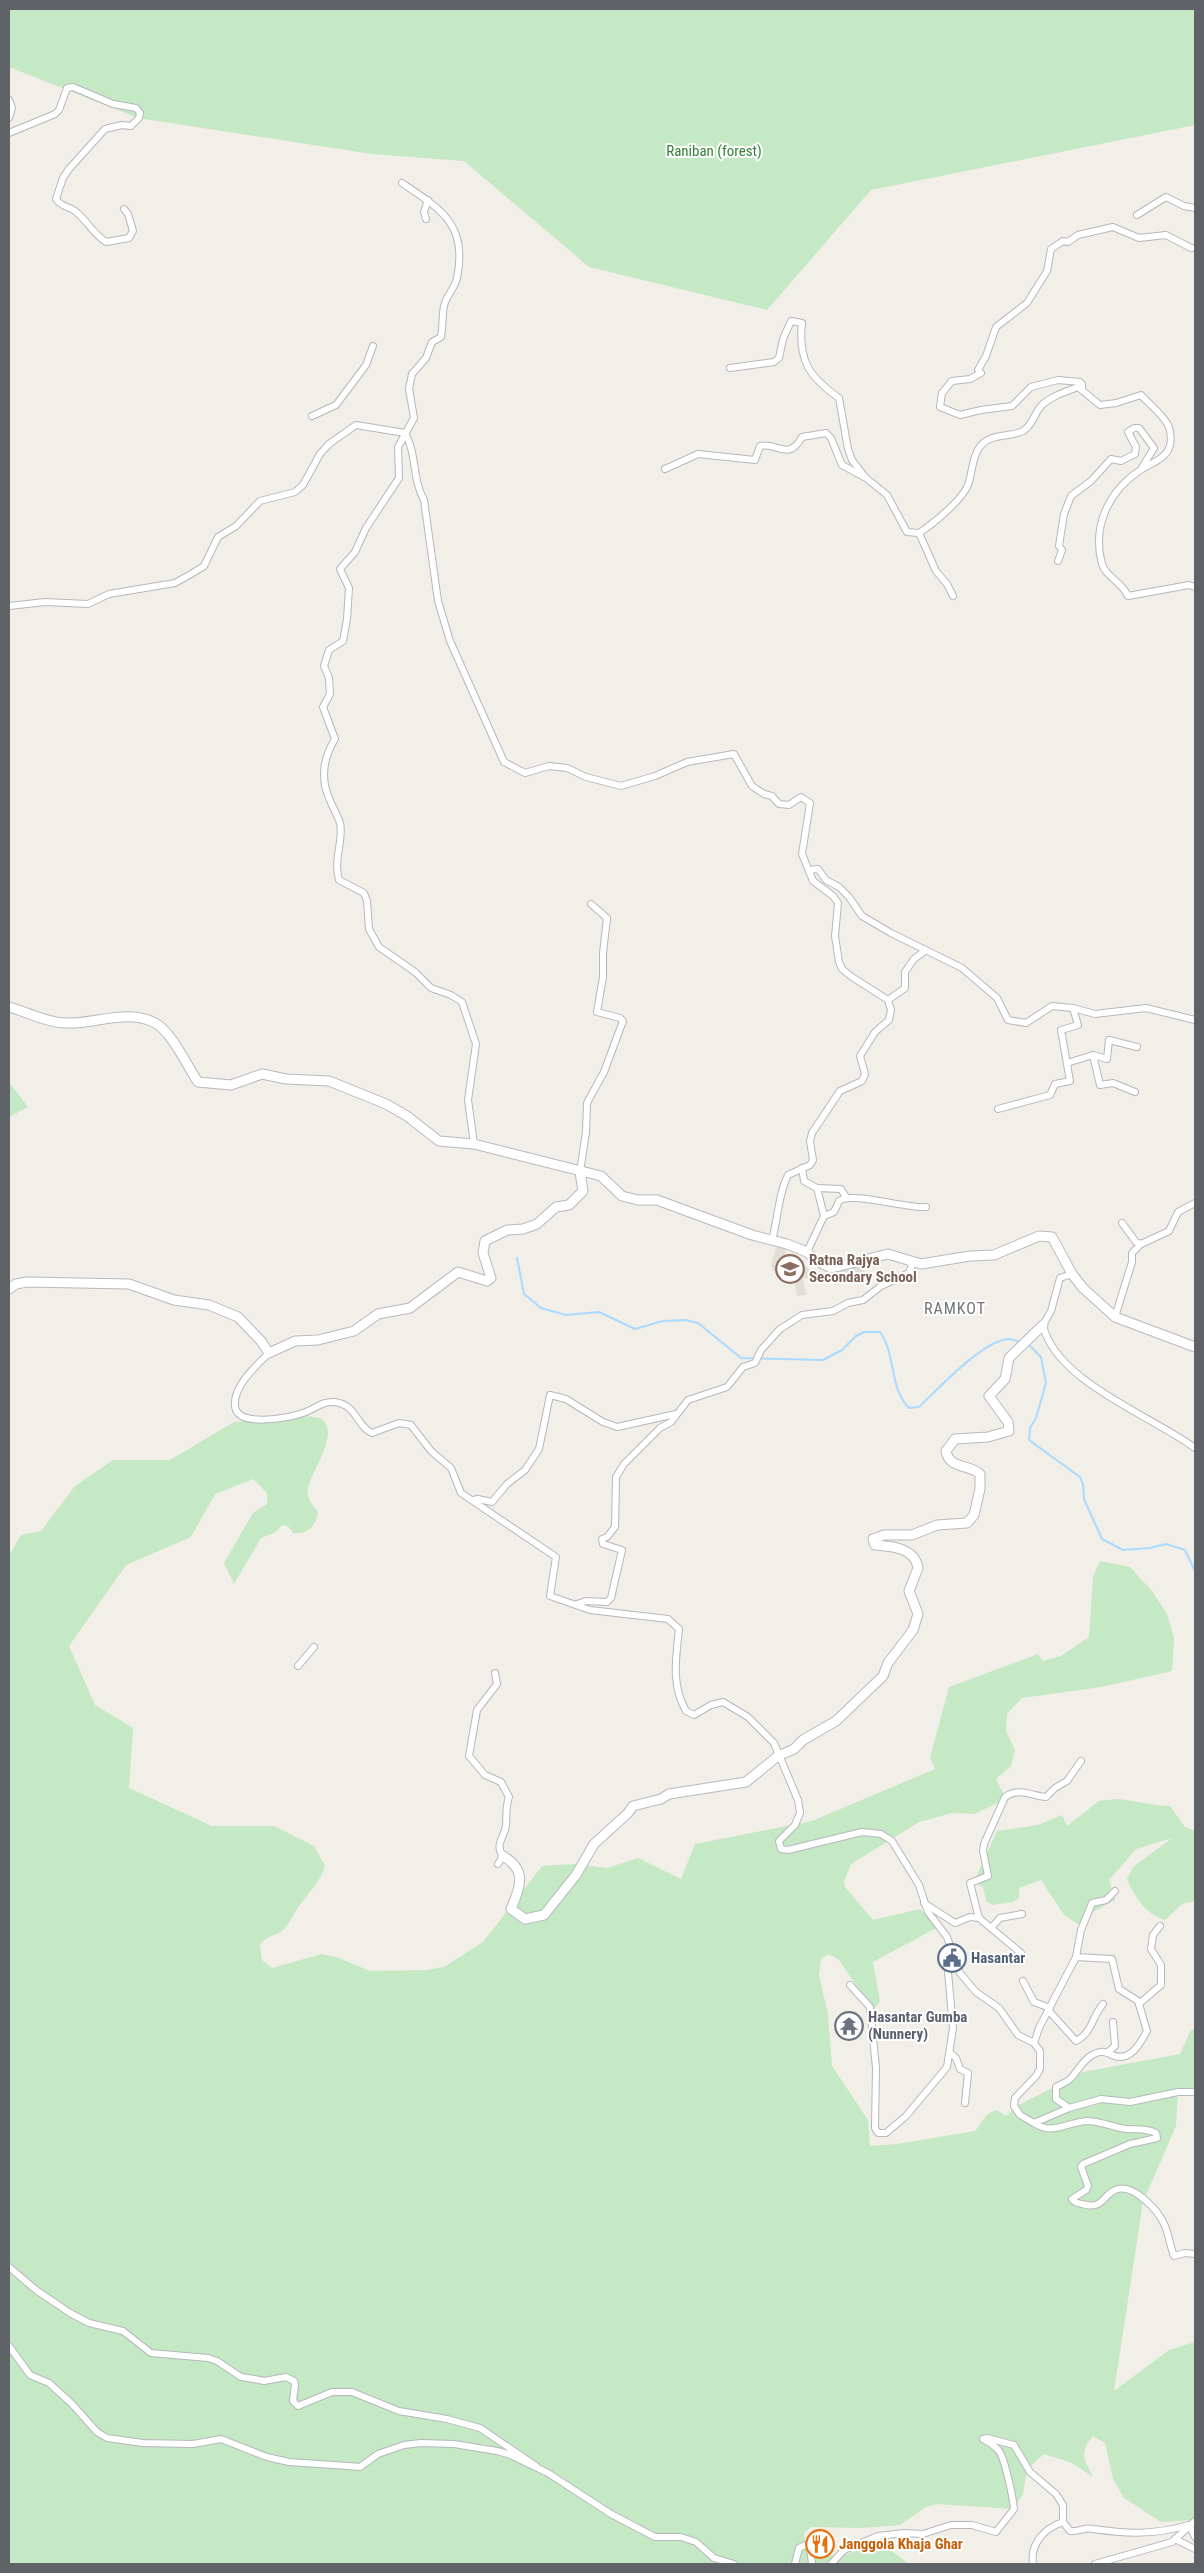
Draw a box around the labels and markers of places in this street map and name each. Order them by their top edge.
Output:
place label: Ratna Rajya Secondary School [809,1251,917,1286]
school or university icon: Ratna Rajya Secondary School [775,1254,805,1284]
public building icon: Hasantar [937,1943,967,1973]
place label: Hasantar [971,1949,1025,1967]
place label: Hasantar Gumba (Nunnery) [868,2008,967,2043]
temple icon: Hasantar Gumba (Nunnery) [834,2011,864,2041]
restaurant icon: Janggola Khaja Ghar [805,2529,835,2559]
place label: Janggola Khaja Ghar [839,2535,963,2553]

